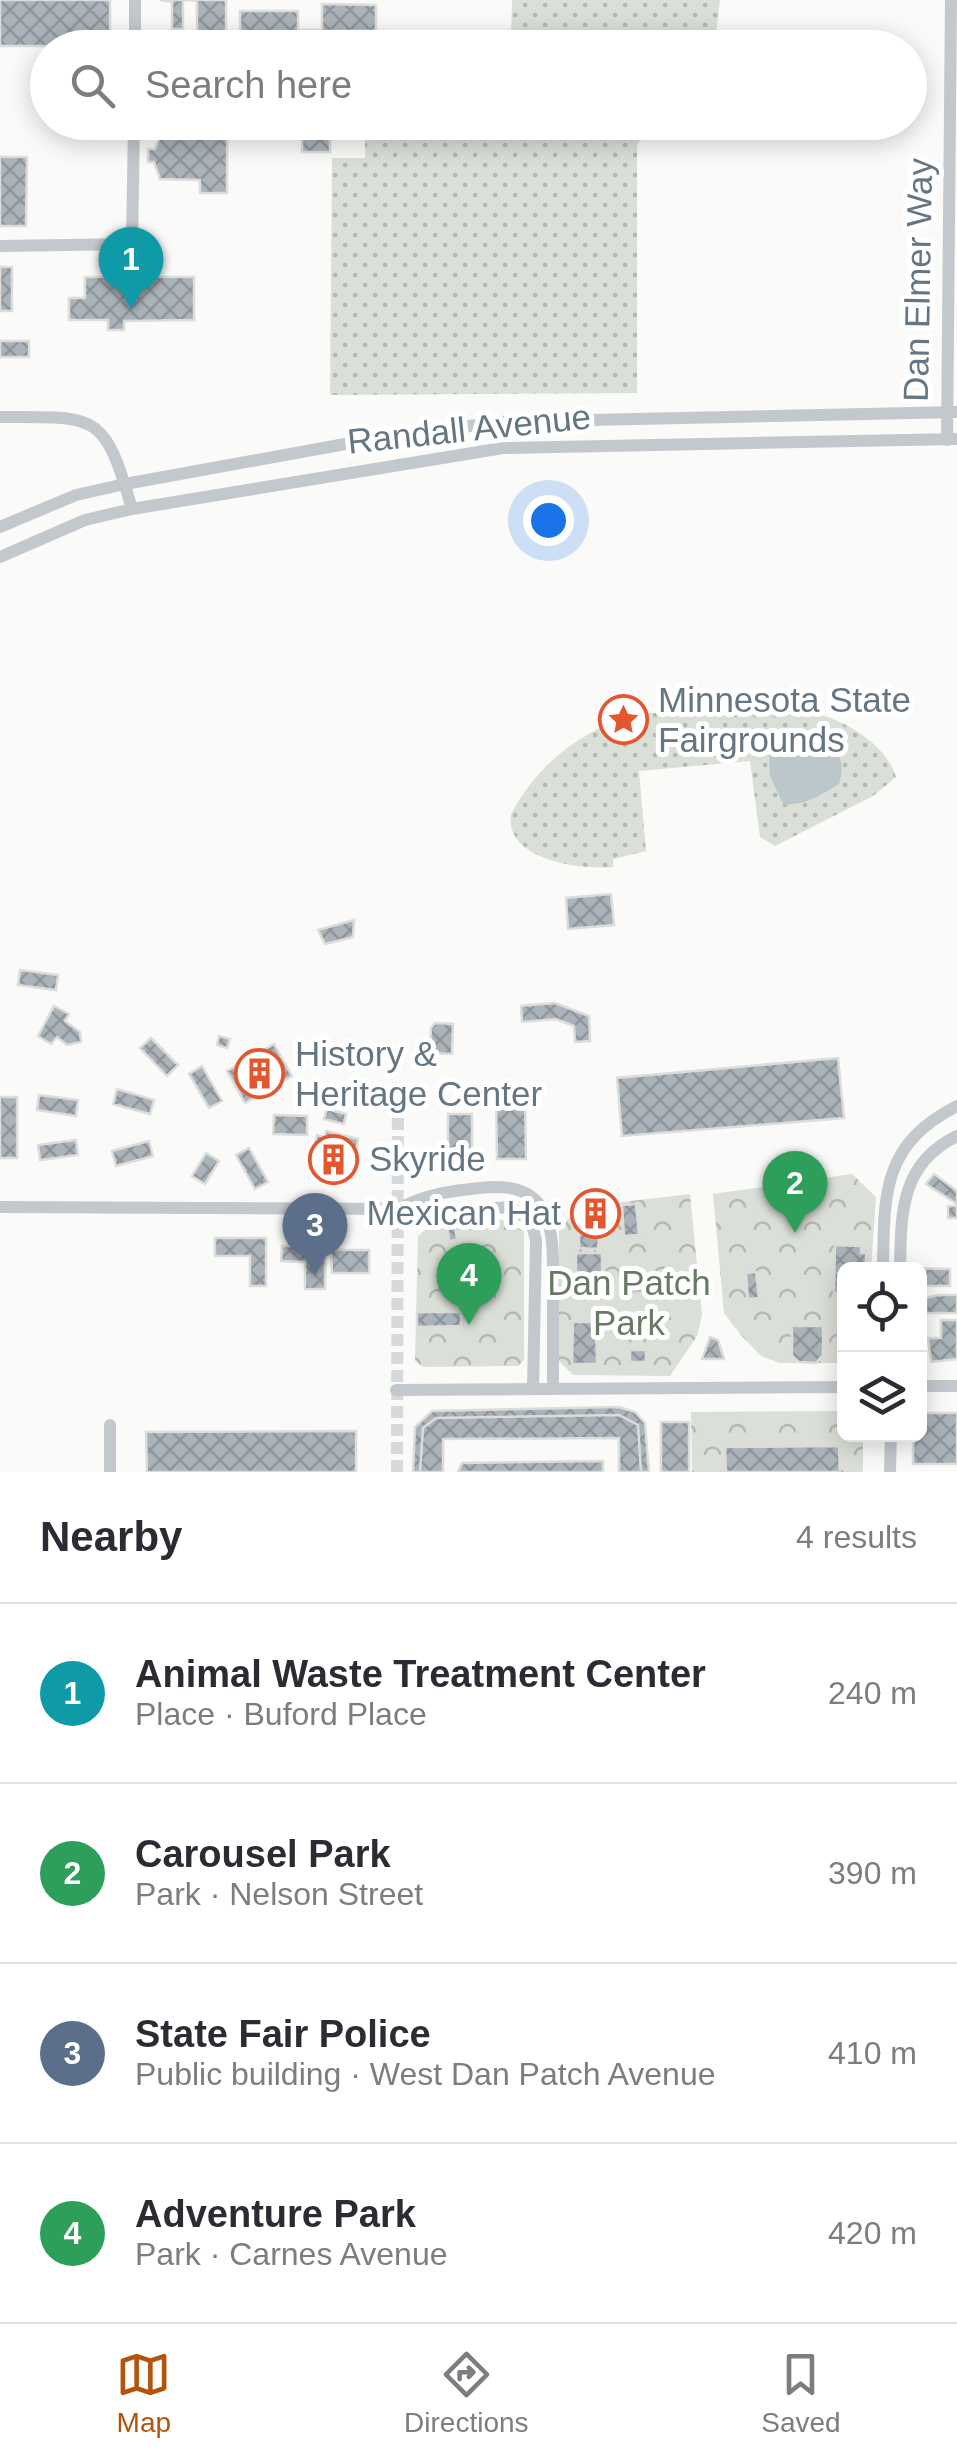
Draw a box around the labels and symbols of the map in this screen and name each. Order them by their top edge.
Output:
street label: Dan Elmer Way [896,157,939,402]
pin: 1 [98,226,164,309]
street label: Randall Avenue [345,396,593,461]
your location [523,495,574,546]
place label: Minnesota State Fairgrounds [658,680,911,759]
place icon: Minnesota State Fairgrounds [597,694,649,746]
place label: History & Heritage Center [295,1034,542,1113]
building icon: History & Heritage Center [234,1048,286,1100]
building icon: Skyride [308,1133,360,1185]
place label: Skyride [369,1139,486,1178]
pin: 2 [762,1150,828,1233]
building icon: Mexican Hat [570,1187,622,1239]
pin: 3 [282,1192,348,1275]
place label: Mexican Hat [366,1193,561,1232]
pin: 4 [436,1242,502,1325]
park label: Dan Patch Park [547,1263,711,1342]

